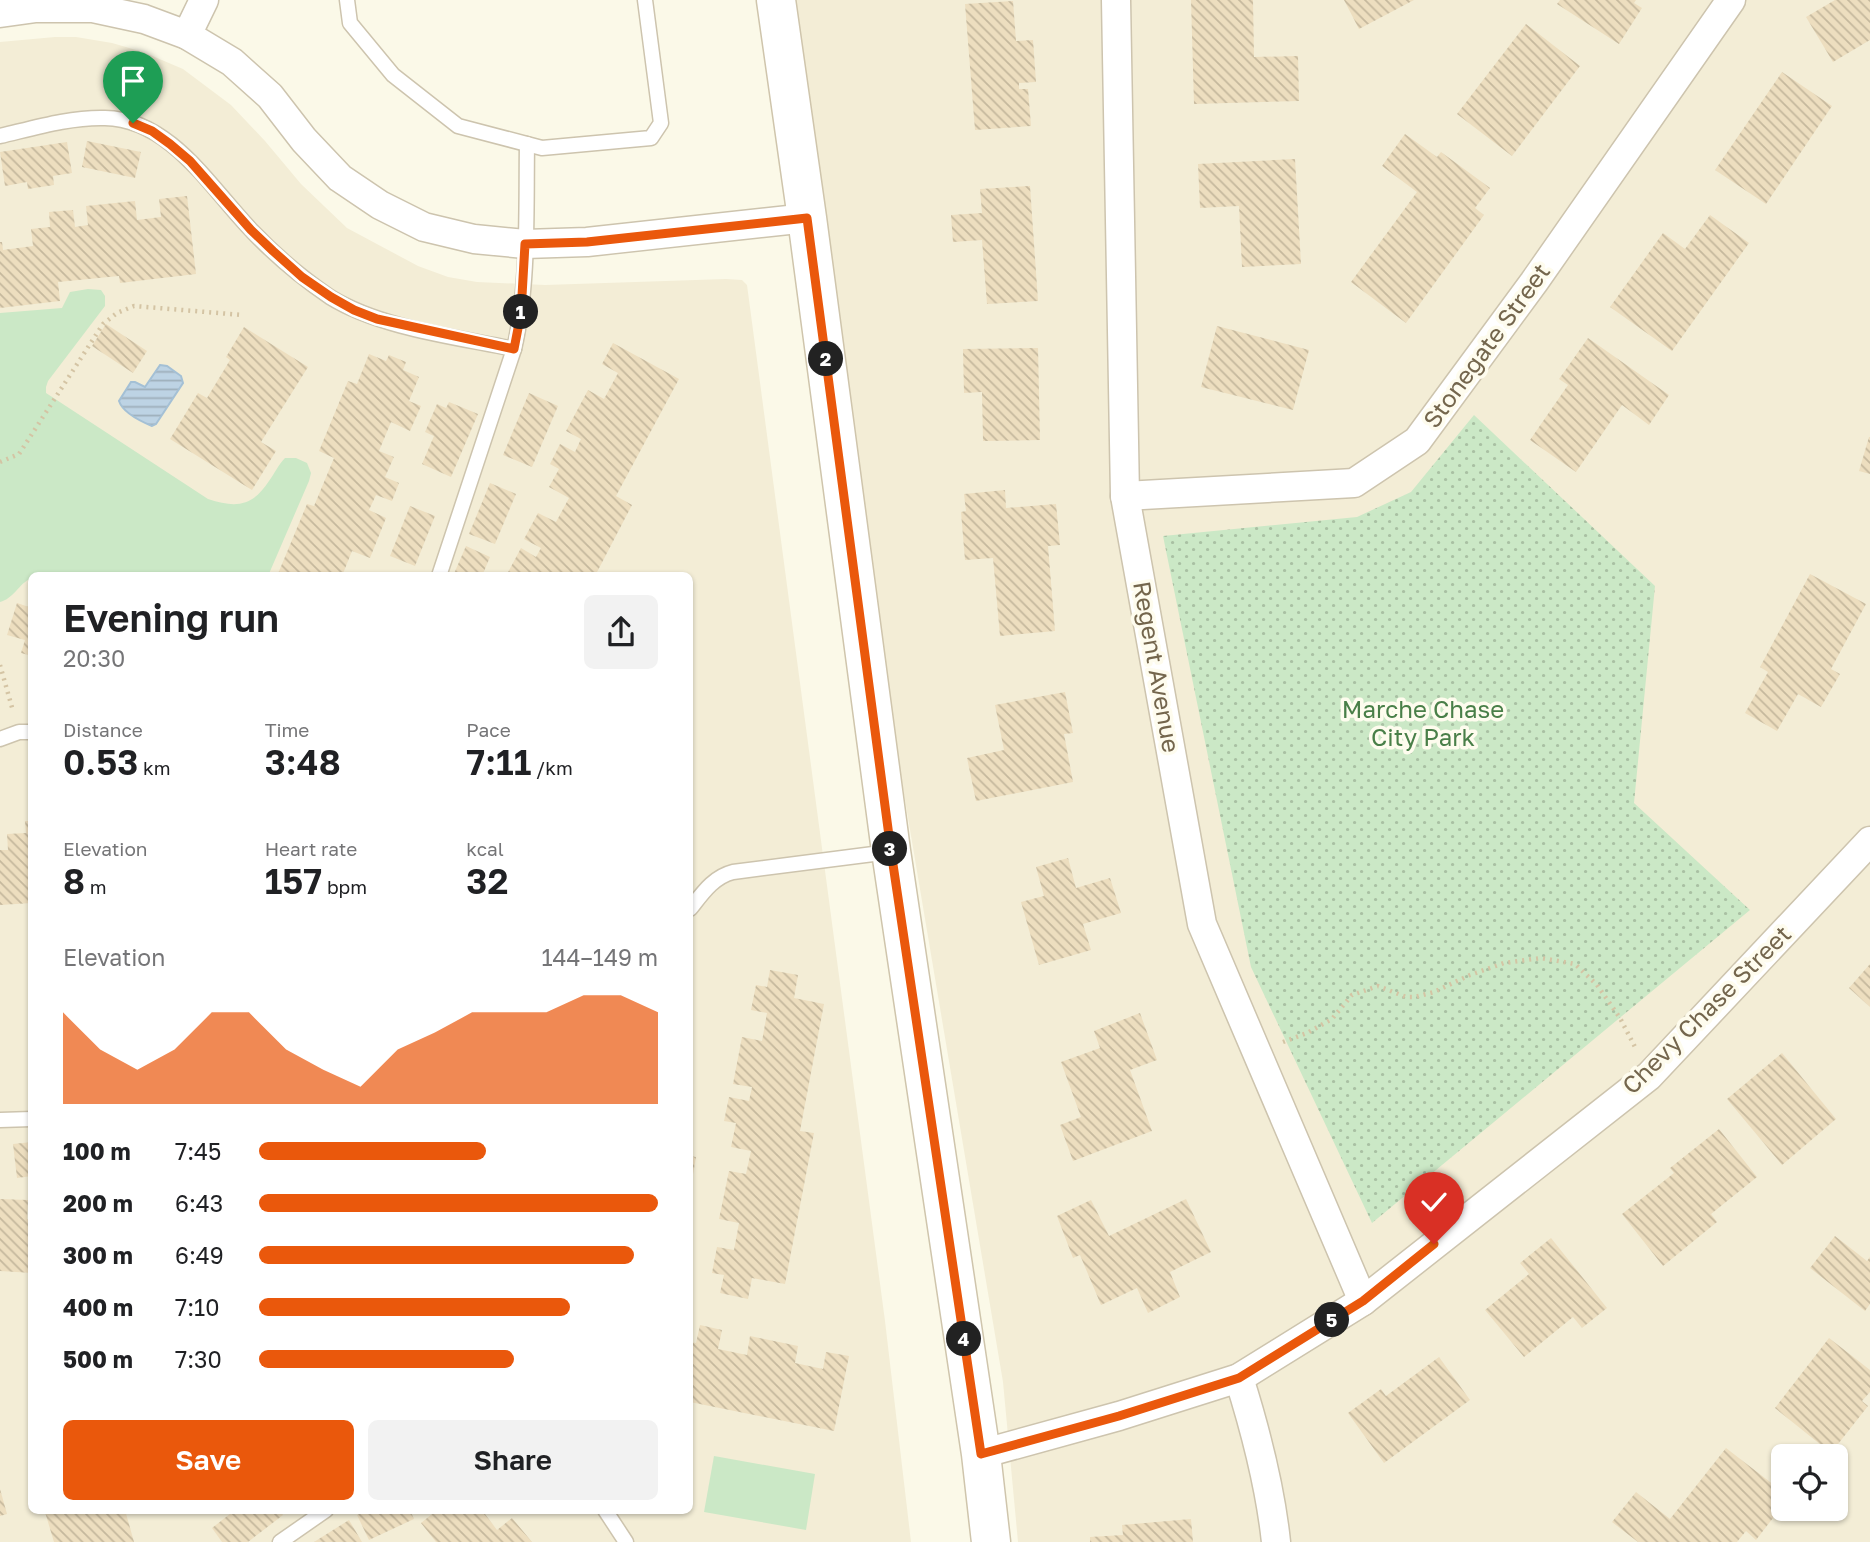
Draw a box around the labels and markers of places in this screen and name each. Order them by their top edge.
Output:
pin [103,51,163,123]
pin: 1 [504,294,538,330]
pin: 2 [808,342,844,376]
pin: 3 [872,832,908,866]
pin [1404,1172,1464,1244]
pin: 5 [1314,1302,1350,1338]
pin: 4 [946,1322,982,1356]

